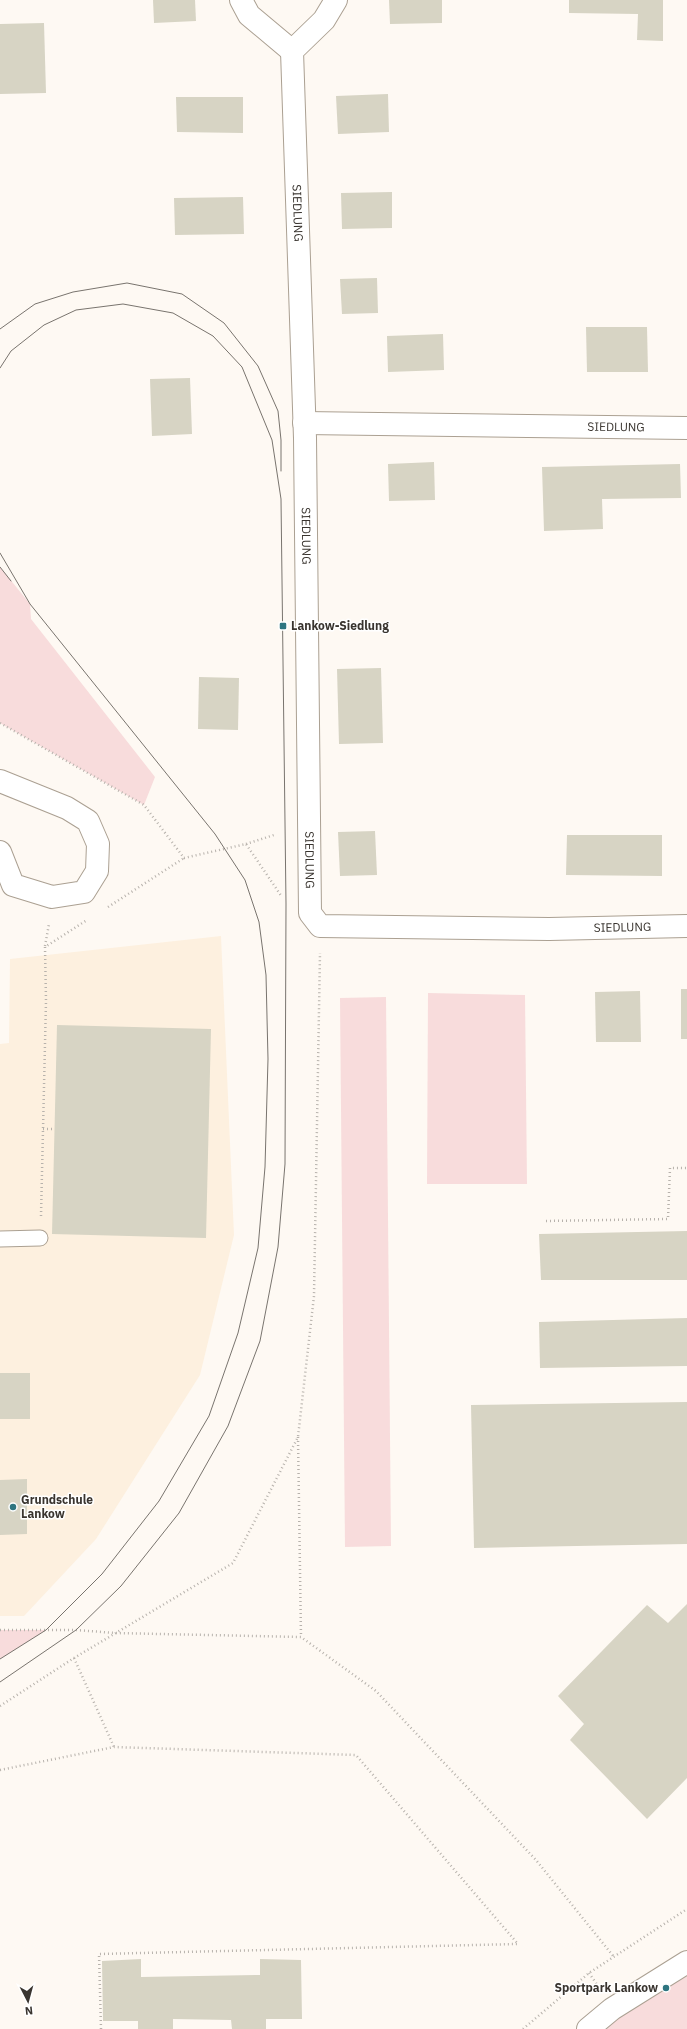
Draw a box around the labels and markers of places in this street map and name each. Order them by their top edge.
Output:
place label: Lankow-Siedlung [291,618,389,633]
marker: Lankow-Siedlung [278,621,288,631]
place label: Grundschule Lankow [21,1492,93,1521]
marker: Grundschule Lankow [8,1502,18,1512]
place label: Sportpark Lankow [554,1980,658,1995]
marker: Sportpark Lankow [661,1983,671,1993]

